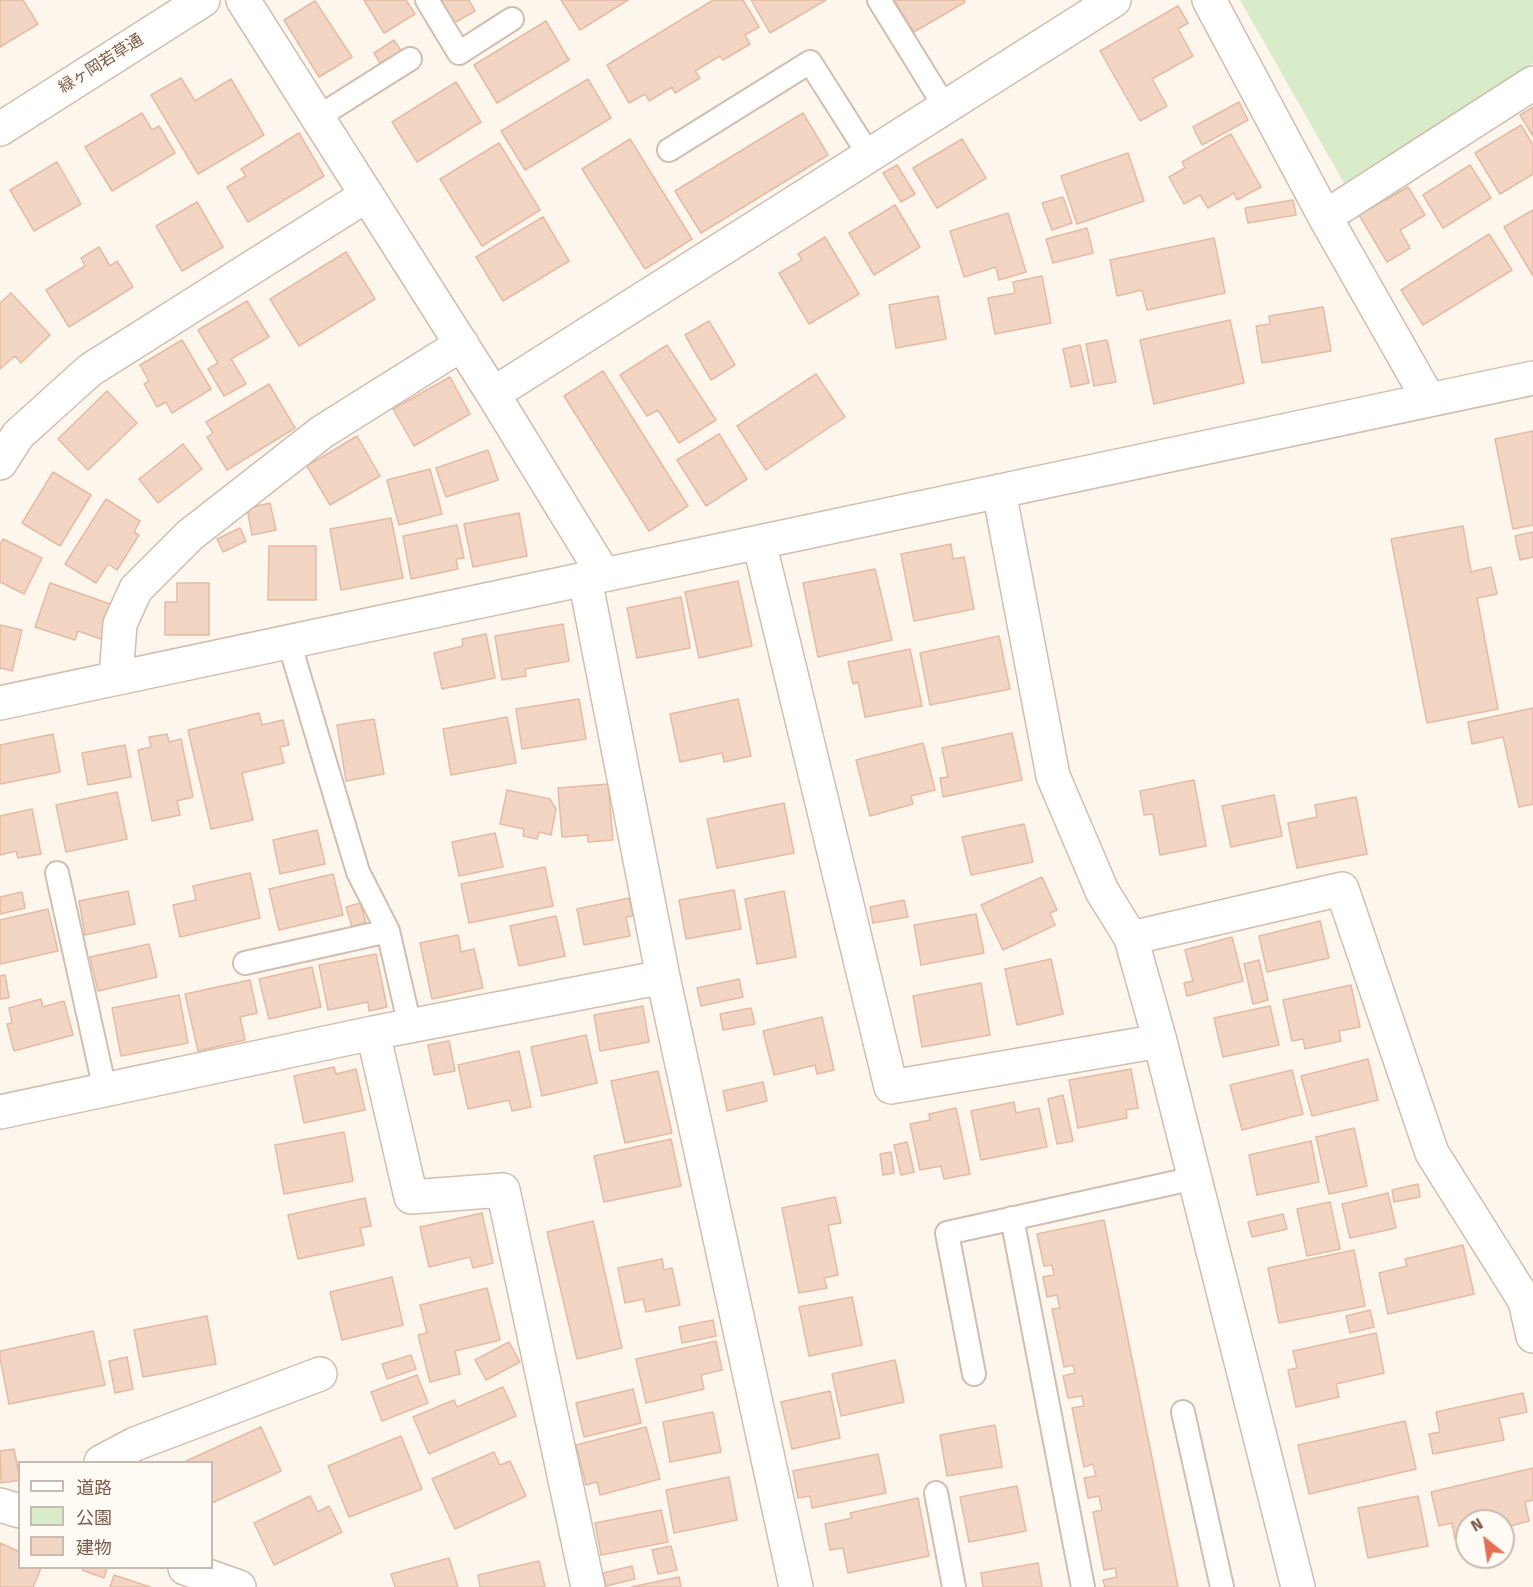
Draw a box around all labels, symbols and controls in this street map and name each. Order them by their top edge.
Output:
street label: 緑ヶ岡若草通 [55,30,147,98]
legend [18,1461,213,1569]
text: 道路 [76,1477,112,1499]
text: 公園 [76,1507,112,1529]
north arrow [1455,1509,1515,1569]
text: N [1467,1514,1486,1536]
text: 建物 [76,1537,112,1559]

